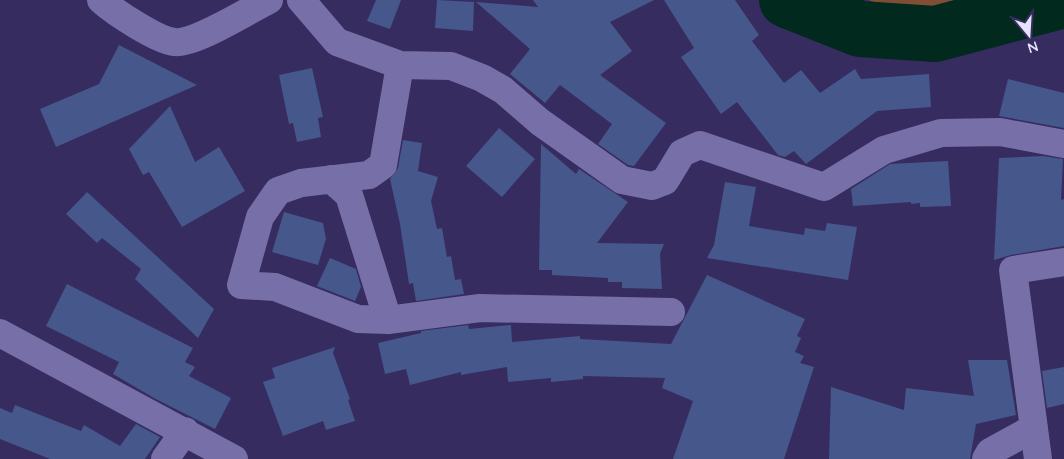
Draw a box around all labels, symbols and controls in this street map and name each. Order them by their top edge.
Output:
north arrow [1004,10,1054,60]
text: N [1025,37,1041,58]

